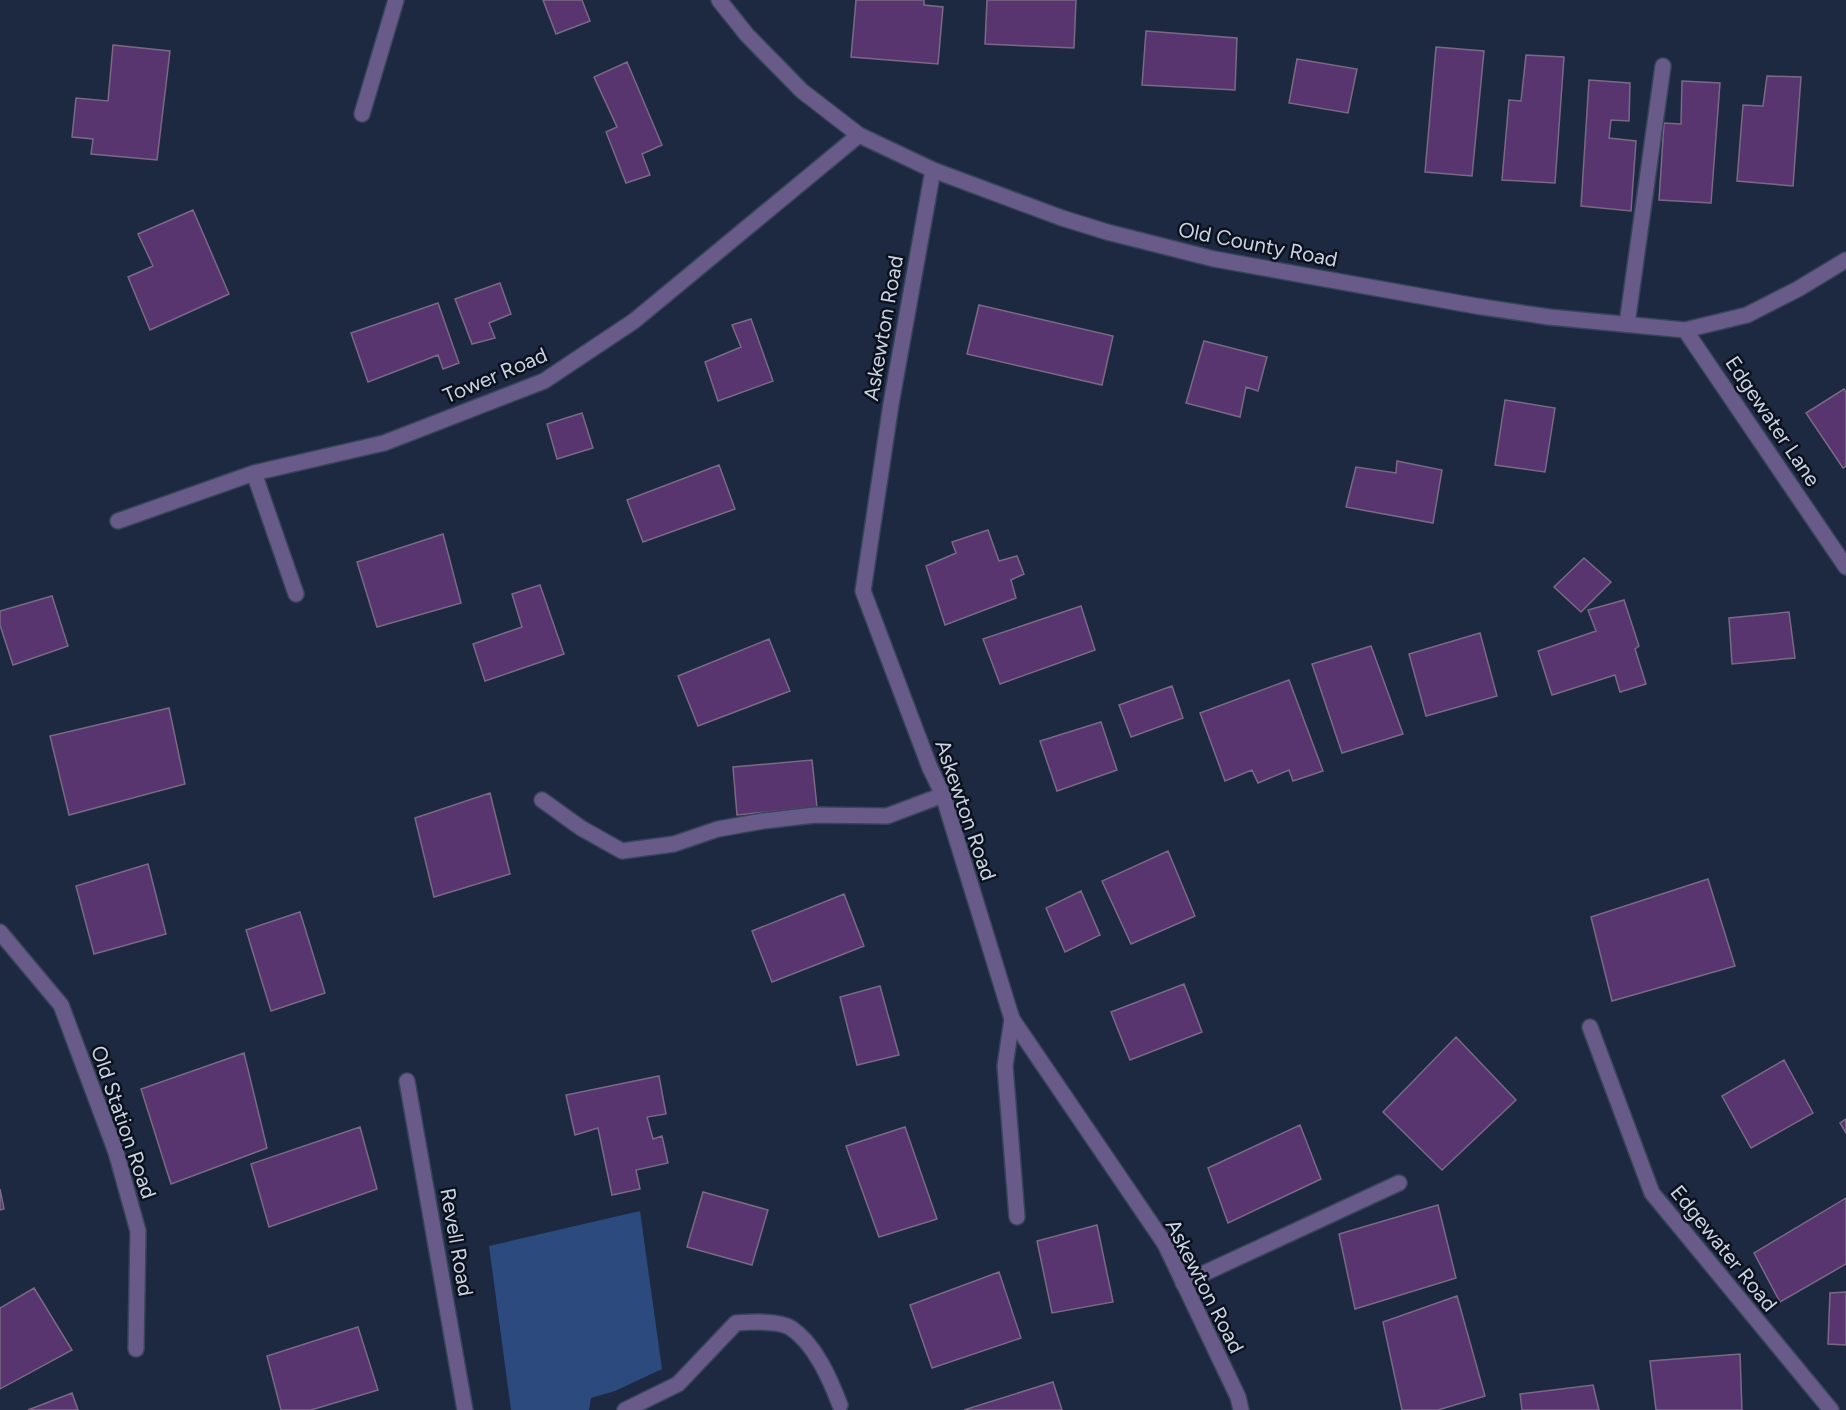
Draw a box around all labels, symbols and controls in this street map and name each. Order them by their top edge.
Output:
street label: Old County Road [1176,216,1340,272]
street label: Askewton Road [858,253,908,403]
street label: Tower Road [439,342,551,408]
street label: Edgewater Lane [1720,351,1826,491]
street label: Askewton Road [930,736,1002,884]
street label: Old Station Road [86,1042,162,1202]
street label: Edgewater Road [1665,1180,1783,1316]
street label: Revell Road [435,1186,479,1298]
street label: Askewton Road [1161,1215,1249,1357]

